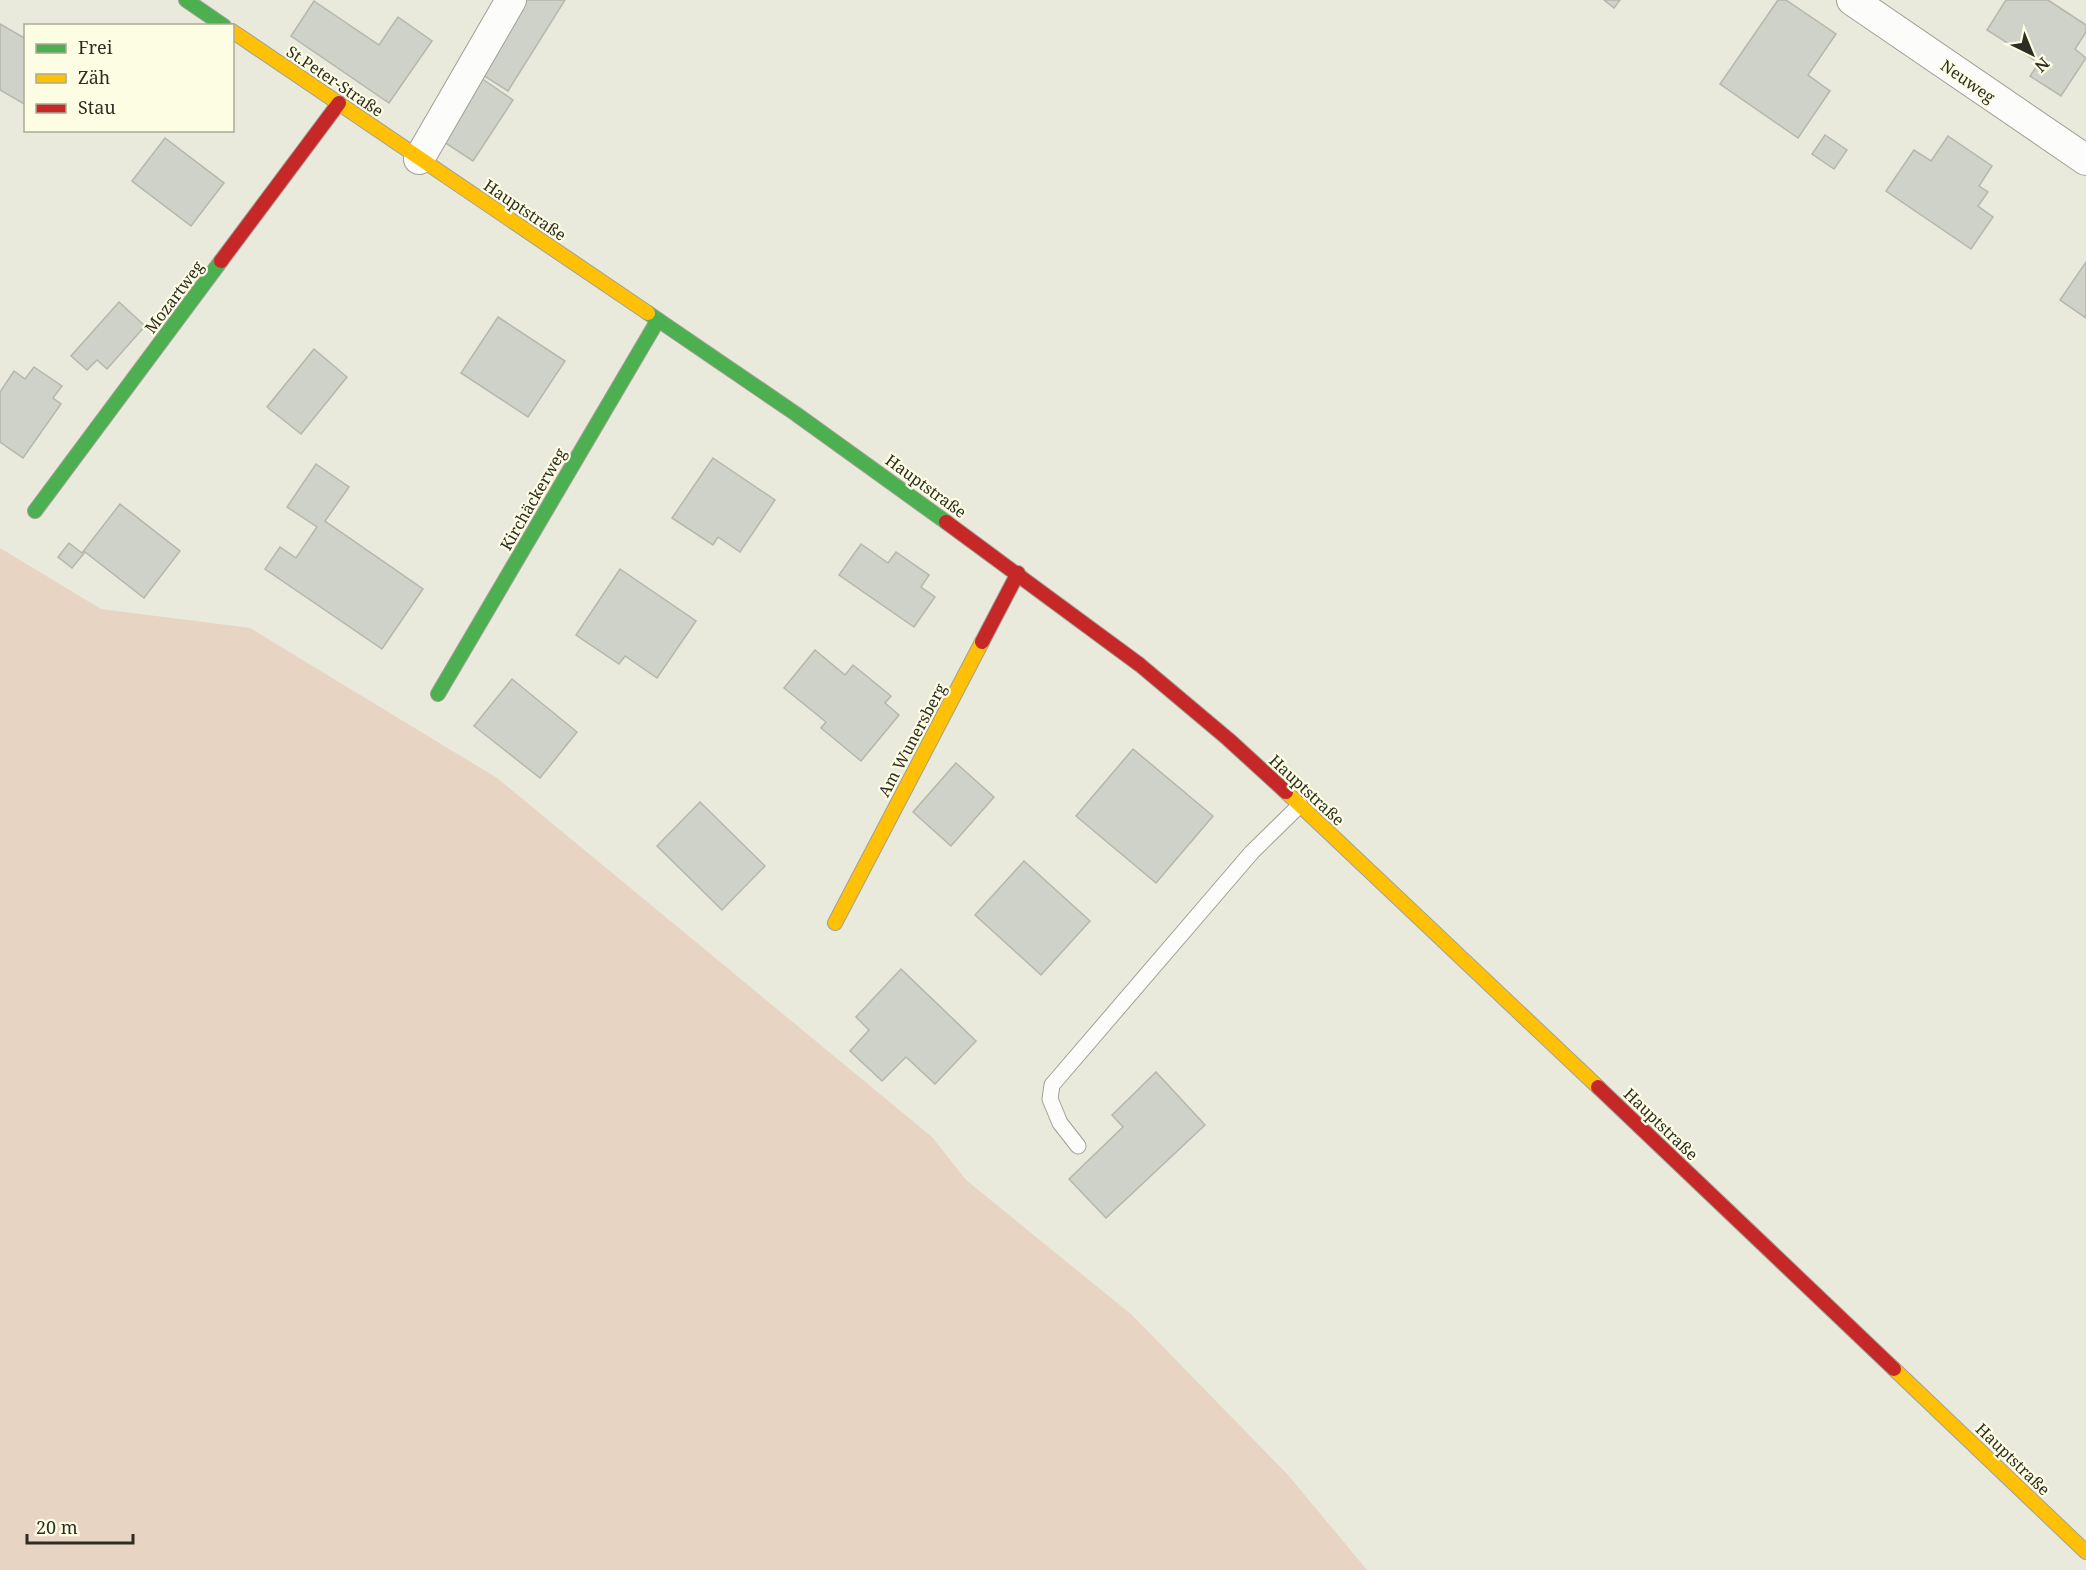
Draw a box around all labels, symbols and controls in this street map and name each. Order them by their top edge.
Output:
legend [24,24,234,132]
north arrow [2002,24,2062,84]
text: Frei [78,35,113,59]
street label: St.Peter-Straße [282,40,388,122]
text: N [2030,53,2054,78]
street label: Neuweg [1936,54,2000,108]
text: Zäh [78,65,110,89]
text: Stau [78,95,116,119]
street label: Hauptstraße [479,174,571,246]
street label: Mozartweg [139,256,209,338]
street label: Kirchäckerweg [495,443,571,554]
street label: Hauptstraße [881,449,971,523]
street label: Am Wunersberg [873,679,951,801]
street label: Hauptstraße [1265,749,1349,831]
street label: Hauptstraße [1619,1083,1703,1165]
street label: Hauptstraße [1971,1418,2055,1500]
scale bar [27,1507,134,1545]
text: 20 m [36,1515,78,1539]

